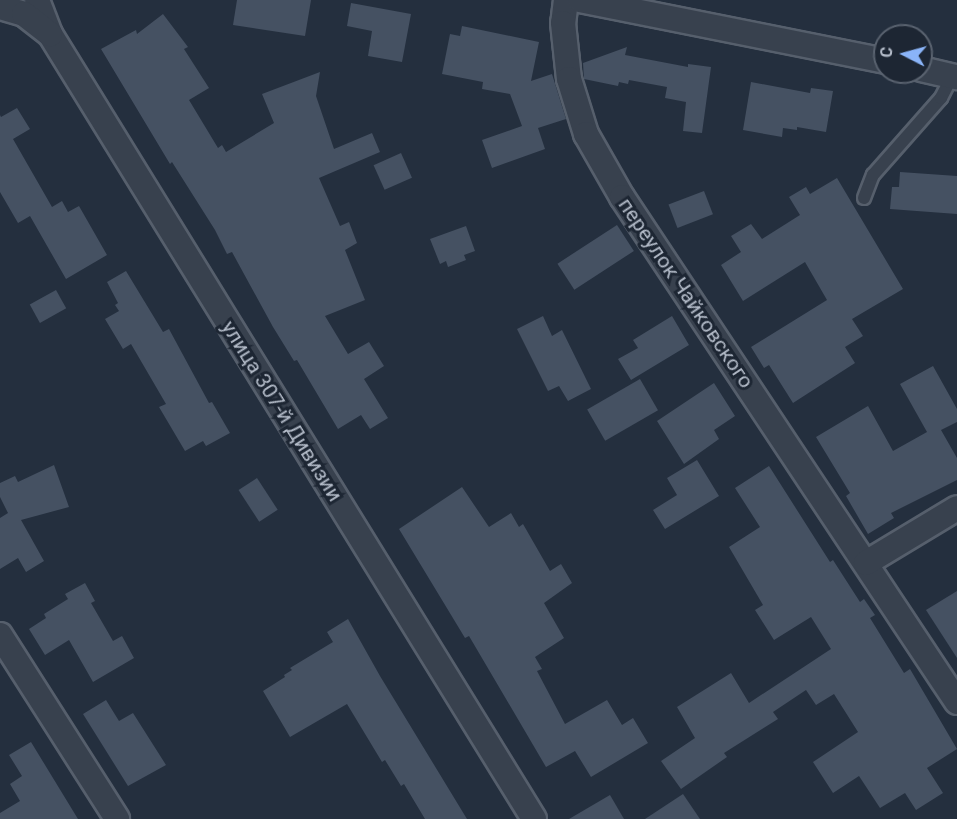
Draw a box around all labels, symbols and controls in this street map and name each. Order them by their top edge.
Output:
north arrow [873,24,933,84]
text: С [877,46,897,58]
street label: переулок Чайковского [613,193,759,393]
street label: улица 307-й Дивизии [216,316,348,506]

